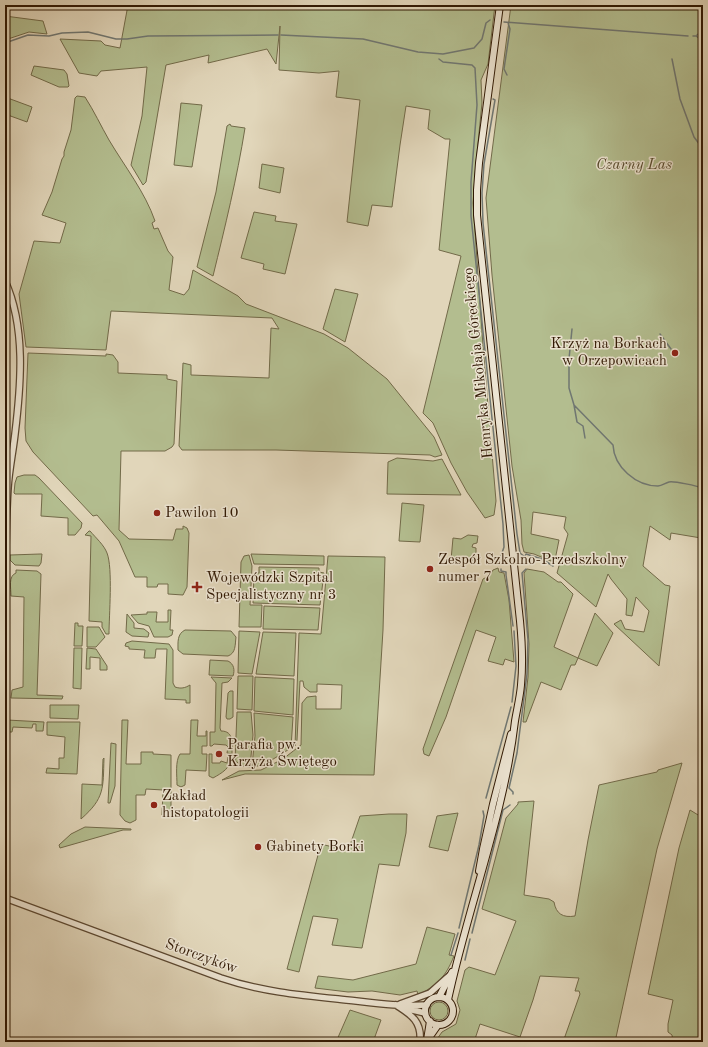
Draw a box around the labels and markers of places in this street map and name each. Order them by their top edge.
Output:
place label: Krzyż na Borkach w Orzepowicach [551,337,667,369]
marker: Krzyż na Borkach w Orzepowicach [670,348,680,358]
place label: Pawilon 10 [165,506,238,521]
marker: Pawilon 10 [152,508,162,518]
place label: Zespół Szkolno-Przedszkolny numer 7 [438,553,627,585]
marker: Zespół Szkolno-Przedszkolny numer 7 [425,564,435,574]
place label: Wojewódzki Szpital Specjalistyczny nr 3 [206,571,336,603]
marker: Wojewódzki Szpital Specjalistyczny nr 3 [191,581,203,593]
place label: Parafia pw. Krzyża Świętego [227,738,337,770]
marker: Parafia pw. Krzyża Świętego [214,749,224,759]
place label: Zakład histopatologii [162,789,249,821]
marker: Zakład histopatologii [149,800,159,810]
place label: Gabinety Borki [266,840,364,855]
marker: Gabinety Borki [253,842,263,852]

